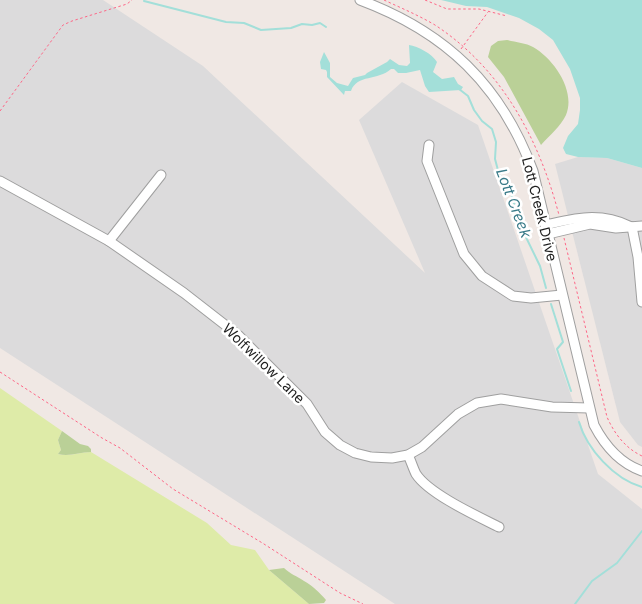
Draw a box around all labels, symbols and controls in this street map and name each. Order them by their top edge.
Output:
street label: Lott Creek Drive [519,155,561,263]
water label: Lott Creek [492,165,536,241]
street label: Wolfwillow Lane [219,319,309,407]

